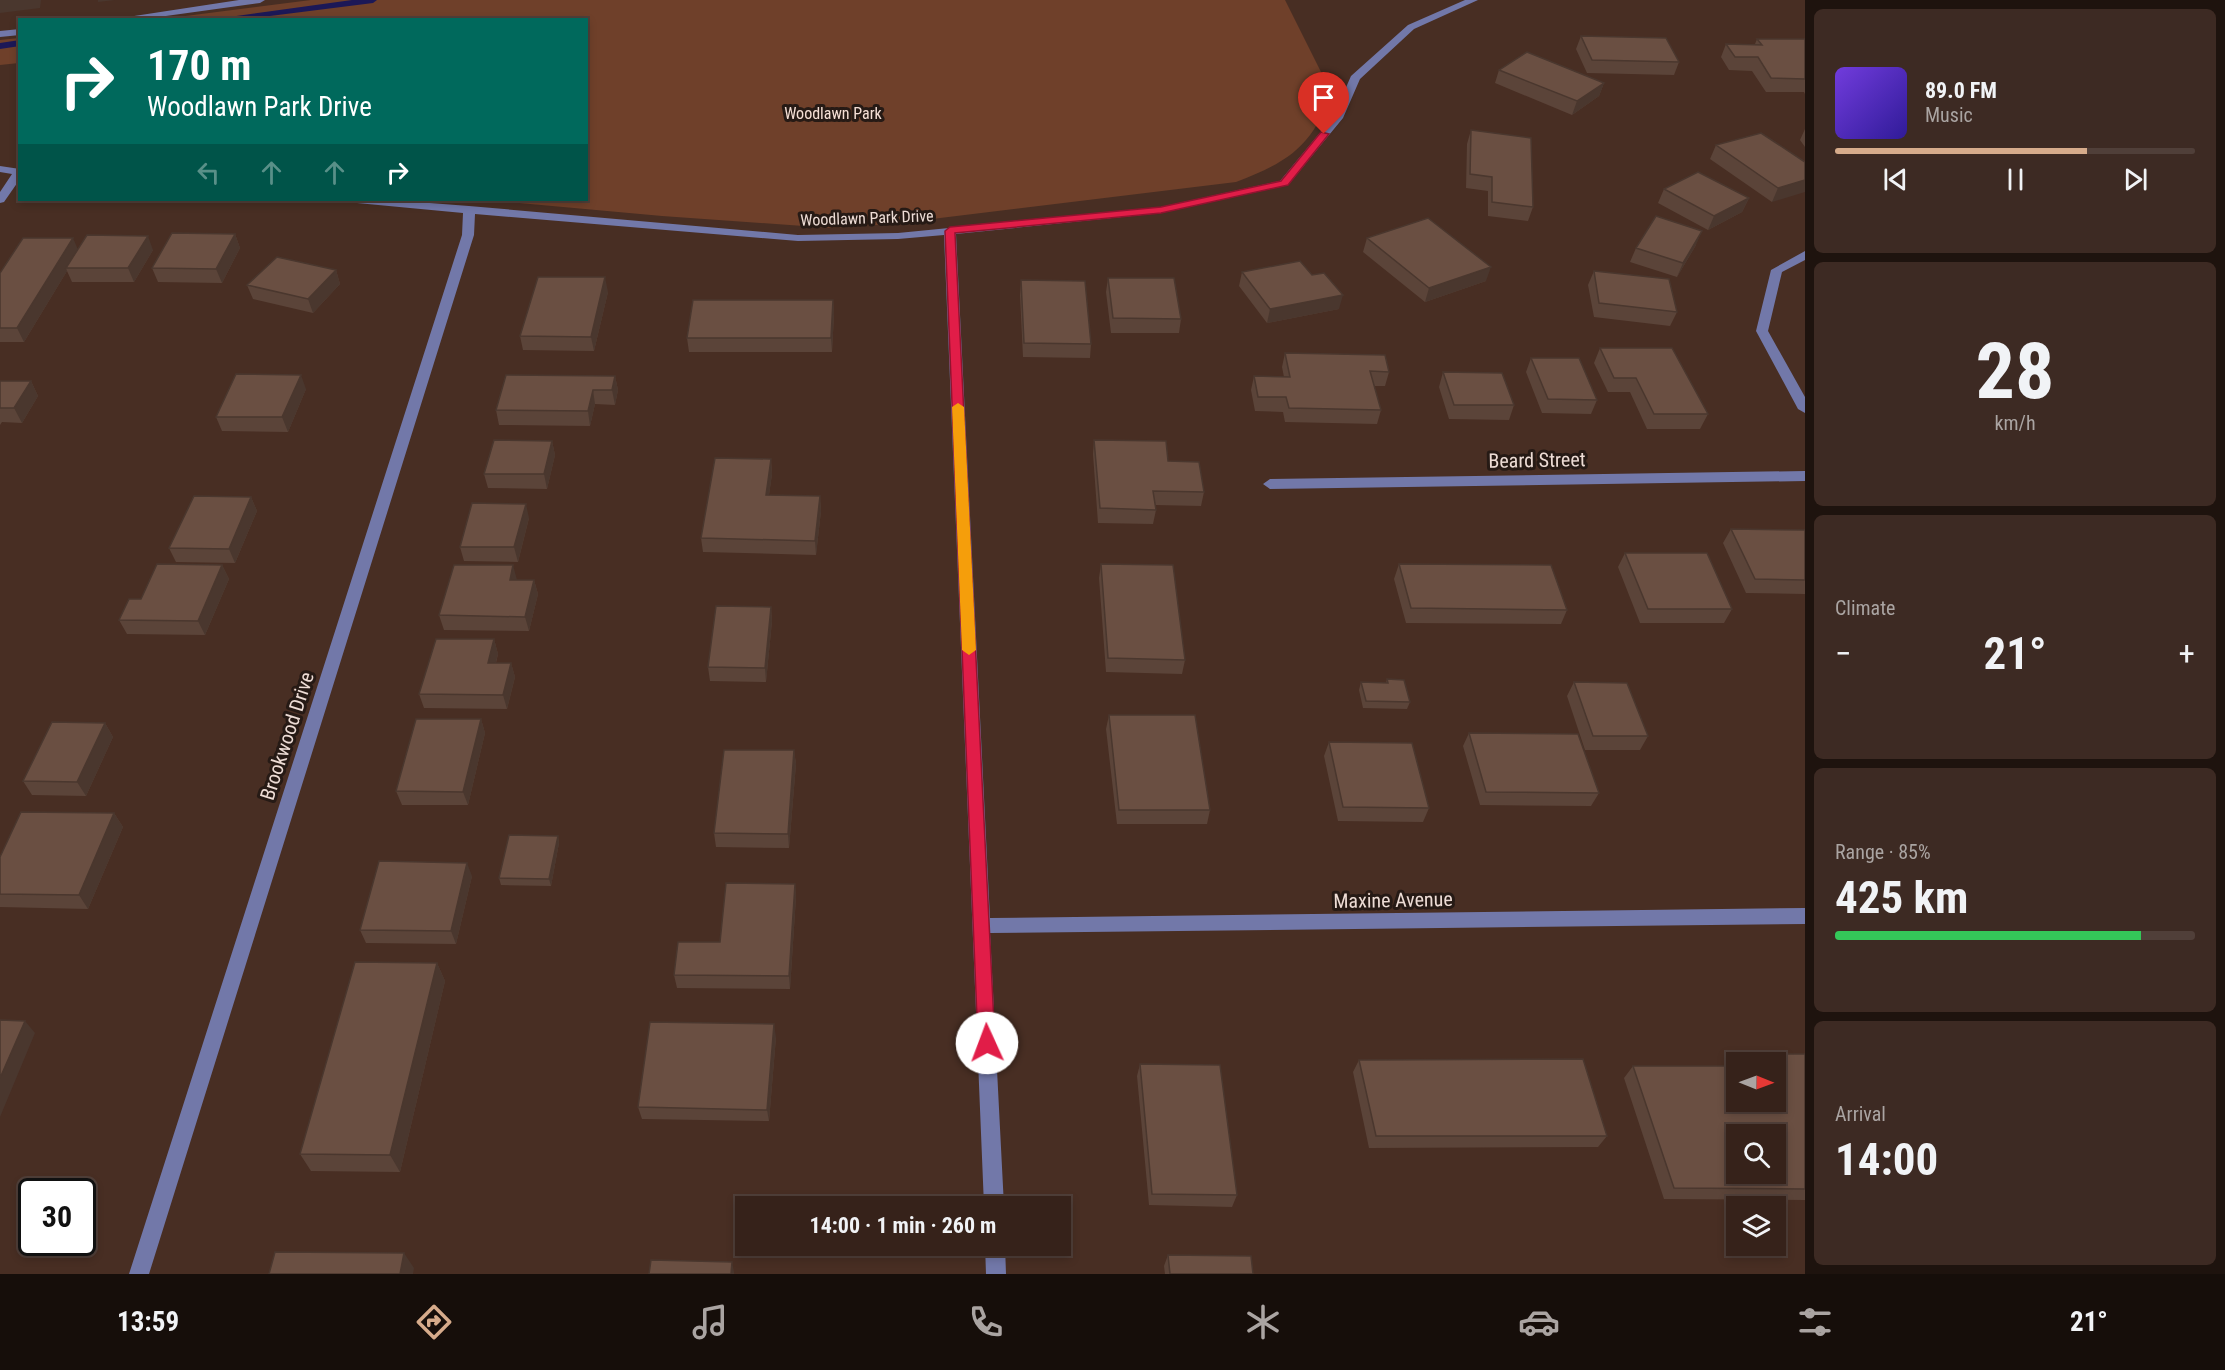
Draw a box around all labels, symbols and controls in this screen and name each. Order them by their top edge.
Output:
text: 170 m [147,41,252,90]
icon: right [48,42,126,120]
pin [1298,72,1349,134]
text: 89.0 FM [1925,78,1997,103]
icon: arrive [1307,81,1340,114]
text: Woodlawn Park Drive [147,91,372,123]
text: Music [1925,103,1973,127]
park label: Woodlawn Park [784,104,883,123]
icon: left [192,156,225,189]
icon: ahead [255,156,288,189]
icon: ahead [318,156,351,189]
icon: right [381,156,414,189]
icon: previous [1879,163,1912,196]
icon: pause [1999,163,2032,196]
icon: next [2119,163,2152,196]
street label: Woodlawn Park Drive [800,206,934,230]
text: 28 [1976,326,2054,417]
text: km/h [1994,411,2036,435]
street label: Beard Street [1488,447,1586,473]
text: Climate [1835,596,1895,620]
text: 21° [1984,627,2047,680]
text: − [1835,634,1852,673]
text: + [2179,634,2195,673]
street label: Brookwood Drive [255,669,319,803]
text: Range · 85% [1835,840,1931,864]
text: 425 km [1835,871,1968,924]
street label: Maxine Avenue [1333,887,1453,913]
position arrow [955,1011,1019,1075]
north arrow [1726,1052,1786,1112]
map controls [1726,1052,1786,1256]
text: Arrival [1835,1102,1886,1126]
button: search [1726,1124,1786,1184]
text: 14:00 [1835,1133,1938,1186]
speed limit sign: 30 [18,1178,96,1256]
button: layers [1726,1196,1786,1256]
text: 14:00 · 1 min · 260 m [810,1213,996,1238]
icon: directions [413,1301,455,1343]
icon: music [689,1301,731,1343]
icon: phone [965,1301,1007,1343]
icon: climate [1242,1301,1284,1343]
icon: car [1518,1301,1560,1343]
icon: filters [1794,1301,1836,1343]
text: 13:59 [117,1306,179,1338]
text: 21° [2070,1306,2108,1338]

